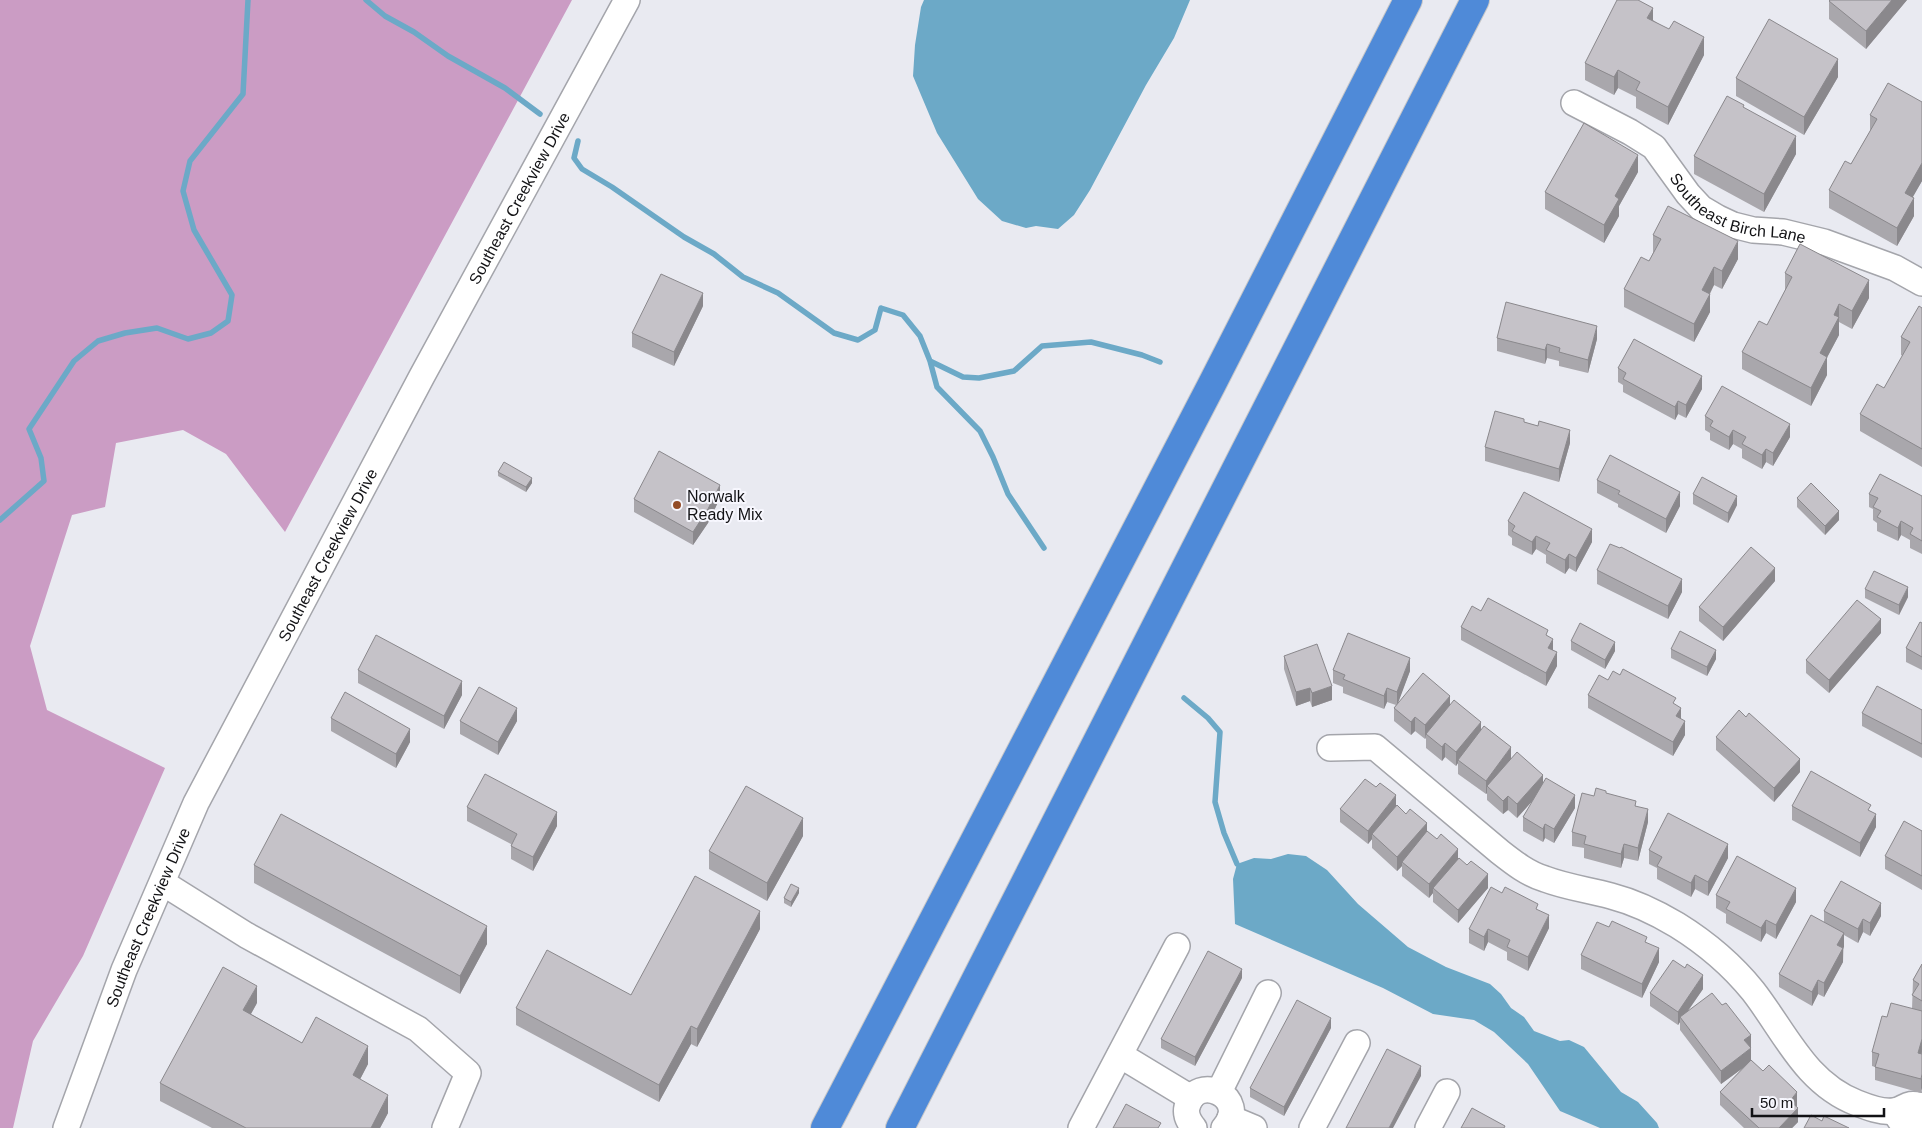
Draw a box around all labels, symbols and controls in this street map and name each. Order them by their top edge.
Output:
street label: Southeast Creekview Drive [465,109,573,287]
street label: Southeast Birch Lane [1667,170,1808,246]
street label: Southeast Creekview Drive [275,465,380,644]
place label: Norwalk Ready Mix [687,488,763,523]
marker: Norwalk Ready Mix [671,499,683,511]
street label: Southeast Creekview Drive [103,825,193,1009]
scale bar [1752,1086,1884,1118]
text: 50 m [1760,1094,1793,1111]

